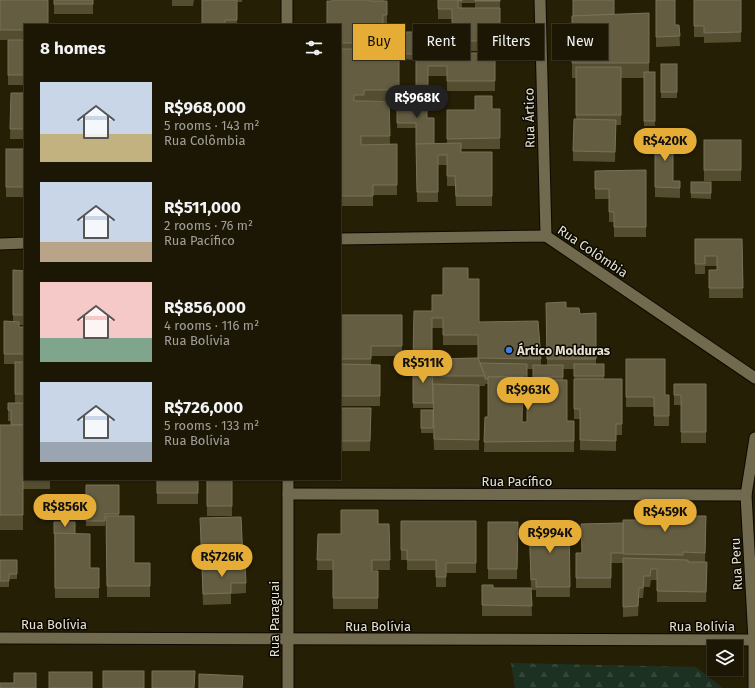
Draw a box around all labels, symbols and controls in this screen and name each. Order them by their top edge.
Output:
chip: Buy [353,24,405,60]
chip: Rent [413,24,470,60]
chip: Filters [478,24,544,60]
chip: New [552,24,608,60]
icon: filters [303,37,325,59]
text: 8 homes [40,38,106,59]
pin: R$968K [384,85,450,119]
street label: Rua Ártico [521,88,538,148]
text: R$968K [394,90,440,105]
text: R$968,000 [164,97,246,118]
icon: home [72,98,120,146]
text: 5 rooms · 143 m² [164,118,260,133]
pin: R$420K [632,128,698,162]
text: Rua Colômbia [164,133,246,148]
text: R$420K [643,133,687,148]
text: R$511,000 [164,197,241,218]
icon: home [72,198,120,246]
text: 2 rooms · 76 m² [164,218,253,233]
street label: Rua Colômbia [555,222,631,280]
text: Rua Pacífico [164,233,235,248]
text: R$856,000 [164,297,246,318]
icon: home [72,298,120,346]
text: 4 rooms · 116 m² [164,318,259,333]
text: Rua Bolívia [164,333,230,348]
place label: Ártico Molduras [516,342,611,358]
marker: Ártico Molduras [504,345,514,355]
pin: R$511K [390,350,456,384]
text: R$511K [402,355,444,370]
pin: R$963K [495,377,561,411]
text: R$963K [506,382,550,397]
text: R$726,000 [164,397,243,418]
icon: home [72,398,120,446]
text: 5 rooms · 133 m² [164,418,259,433]
text: Rua Bolívia [164,433,230,448]
street label: Rua Pacífico [482,474,552,489]
pin: R$856K [32,494,98,528]
text: R$856K [42,499,88,514]
pin: R$459K [632,499,698,533]
text: R$459K [643,504,687,519]
pin: R$994K [517,520,583,554]
text: R$994K [528,525,572,540]
street label: Rua Peru [728,537,745,591]
pin: R$726K [189,544,255,578]
text: R$726K [200,549,244,564]
street label: Rua Paraguai [267,581,282,657]
street label: Rua Bolívia [21,617,87,632]
street label: Rua Bolívia [345,619,411,634]
street label: Rua Bolívia [669,619,735,634]
map controls [707,640,743,676]
button: layers [707,640,743,676]

